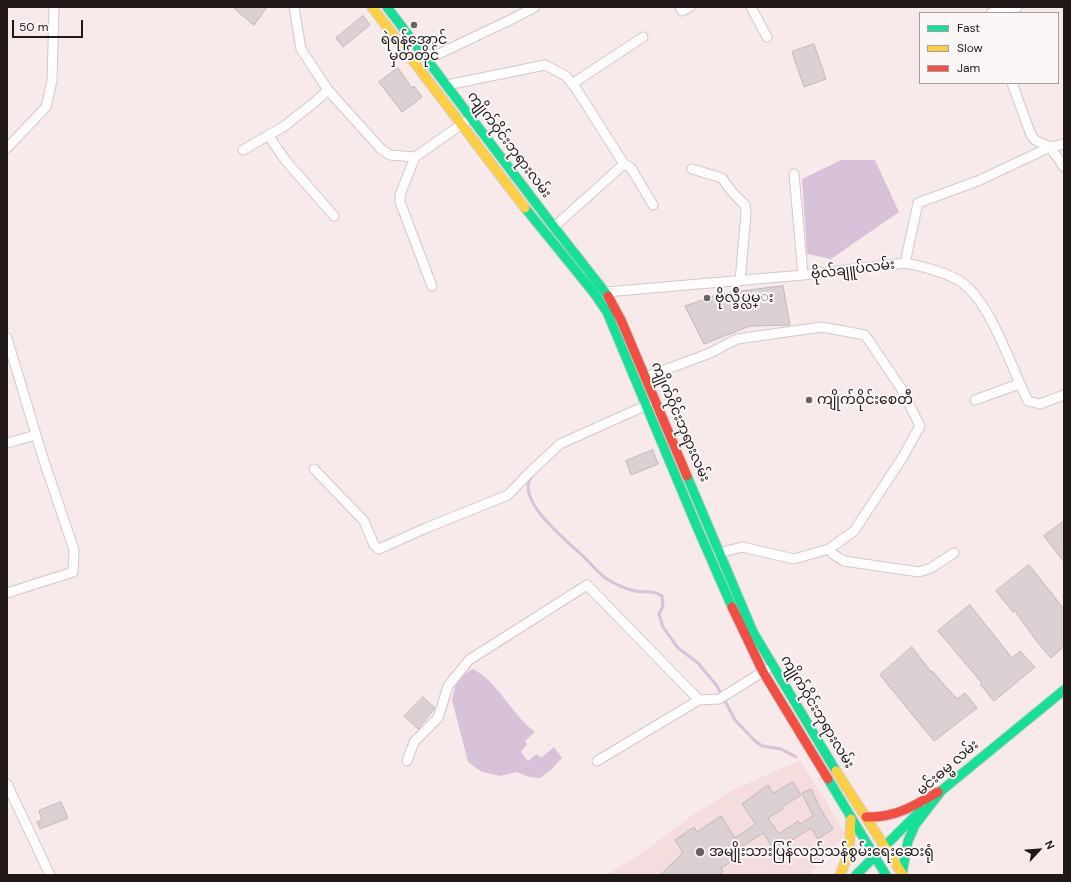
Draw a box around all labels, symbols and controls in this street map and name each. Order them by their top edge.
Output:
scale bar [14,12,85,38]
legend [919,12,1059,84]
text: 50 m [19,19,48,35]
marker: ရဲရန်အောင် မှတ်တိုင် [409,20,419,30]
text: Fast [957,20,980,36]
place label: ရဲရန်အောင် မှတ်တိုင် [381,32,447,64]
text: Slow [957,40,983,56]
text: Jam [957,60,980,76]
street label: ကျိုက်ဝိုင်းဘုရားလမ်း [464,89,554,201]
street label: ဗိုလ်ချူပ်လမ်း [810,257,896,283]
place label: ဗိုလ္ခ်ဳပ္လမ္း [715,290,774,306]
marker: ဗိုလ္ခ်ဳပ္လမ္း [702,293,712,303]
street label: ကျိုက်ဝိုင်းဘုရားလမ်း [647,359,713,485]
place label: ကျိုက်ဝိုင်းစေတီ [817,392,913,408]
marker: ကျိုက်ဝိုင်းစေတီ [804,395,814,405]
street label: ကျိုက်ဝိုင်းဘုရားလမ်း [777,652,857,772]
street label: မင်းဓမ္မ လမ်း [914,737,982,799]
north arrow [1019,830,1059,870]
text: N [1042,838,1058,851]
place label: အမျိုးသားပြန်လည်သန်စွမ်းရေးဆေးရုံ [709,844,934,860]
marker: အမျိုးသားပြန်လည်သန်စွမ်းရေးဆေးရုံ [694,846,706,858]

